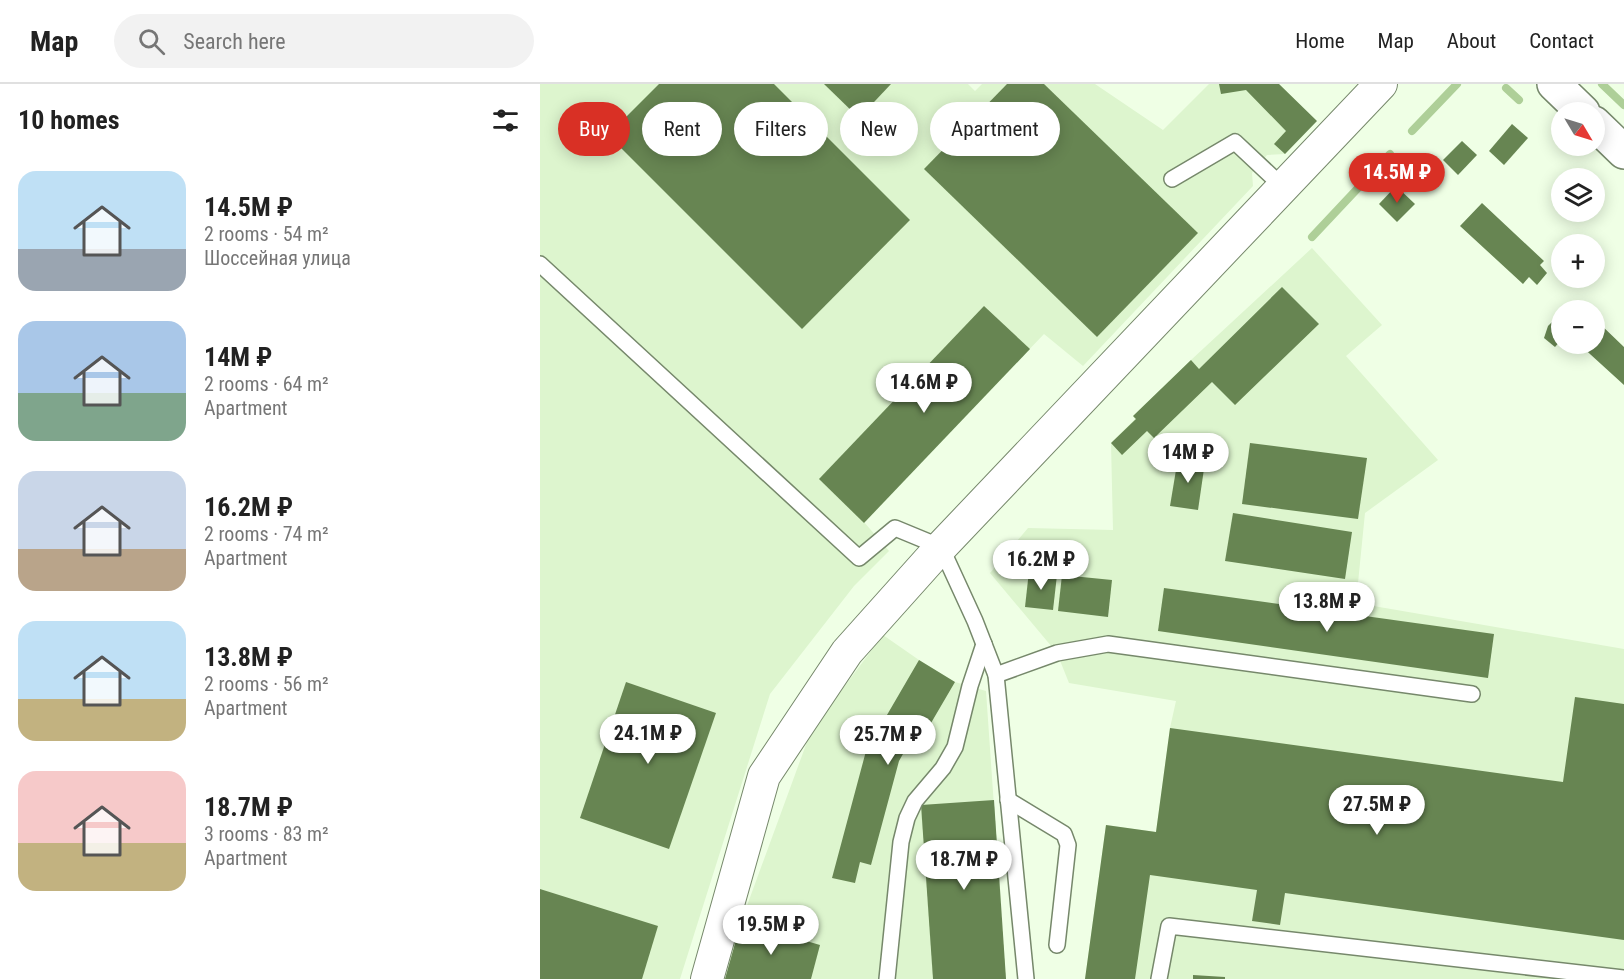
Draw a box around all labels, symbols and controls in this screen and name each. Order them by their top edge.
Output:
search box [114,14,534,68]
text: Map [30,25,78,58]
icon: search [135,25,168,58]
text: Search here [183,29,286,54]
text: Home [1295,29,1345,53]
text: Map [1378,29,1414,53]
text: About [1447,29,1496,53]
text: Contact [1529,29,1594,53]
chip: Buy [558,102,630,156]
chip: Rent [642,102,722,156]
chip: Filters [734,102,828,156]
chip: New [840,102,918,156]
chip: Apartment [930,102,1060,156]
north arrow [1551,102,1605,156]
map controls [1551,102,1605,354]
icon: filters [489,104,522,137]
text: 10 homes [18,105,120,135]
pin: 14.5M ₽ [1342,153,1452,204]
text: 14.5M ₽ [1363,160,1431,184]
button: layers [1551,168,1605,222]
text: 14.5M ₽ [204,192,293,222]
icon: home [66,195,138,267]
text: 2 rooms · 54 m² [204,222,329,246]
button: + [1551,234,1605,288]
text: Шоссейная улица [204,246,351,270]
button: − [1551,300,1605,354]
text: 14M ₽ [204,342,272,372]
icon: home [66,345,138,417]
pin: 14.6M ₽ [869,363,979,414]
text: 14.6M ₽ [890,370,958,394]
text: 2 rooms · 64 m² [204,372,329,396]
text: Apartment [204,396,288,420]
pin: 14M ₽ [1146,433,1230,484]
text: 14M ₽ [1162,440,1214,464]
text: 16.2M ₽ [204,492,293,522]
icon: home [66,495,138,567]
text: 2 rooms · 74 m² [204,522,329,546]
pin: 16.2M ₽ [986,540,1096,591]
text: Apartment [204,546,288,570]
text: 16.2M ₽ [1007,547,1075,571]
pin: 13.8M ₽ [1272,582,1382,633]
text: 13.8M ₽ [1293,589,1361,613]
text: 13.8M ₽ [204,642,293,672]
icon: home [66,645,138,717]
text: 2 rooms · 56 m² [204,672,329,696]
text: Apartment [204,696,288,720]
pin: 24.1M ₽ [593,714,703,765]
pin: 25.7M ₽ [833,715,943,766]
text: 24.1M ₽ [614,721,682,745]
text: 25.7M ₽ [854,722,922,746]
pin: 27.5M ₽ [1322,785,1432,836]
text: 18.7M ₽ [204,792,293,822]
text: 27.5M ₽ [1343,792,1411,816]
icon: home [66,795,138,867]
text: 3 rooms · 83 m² [204,822,329,846]
pin: 18.7M ₽ [909,840,1019,891]
text: Apartment [204,846,288,870]
text: 18.7M ₽ [930,847,998,871]
pin: 19.5M ₽ [716,905,826,956]
text: 19.5M ₽ [737,912,805,936]

